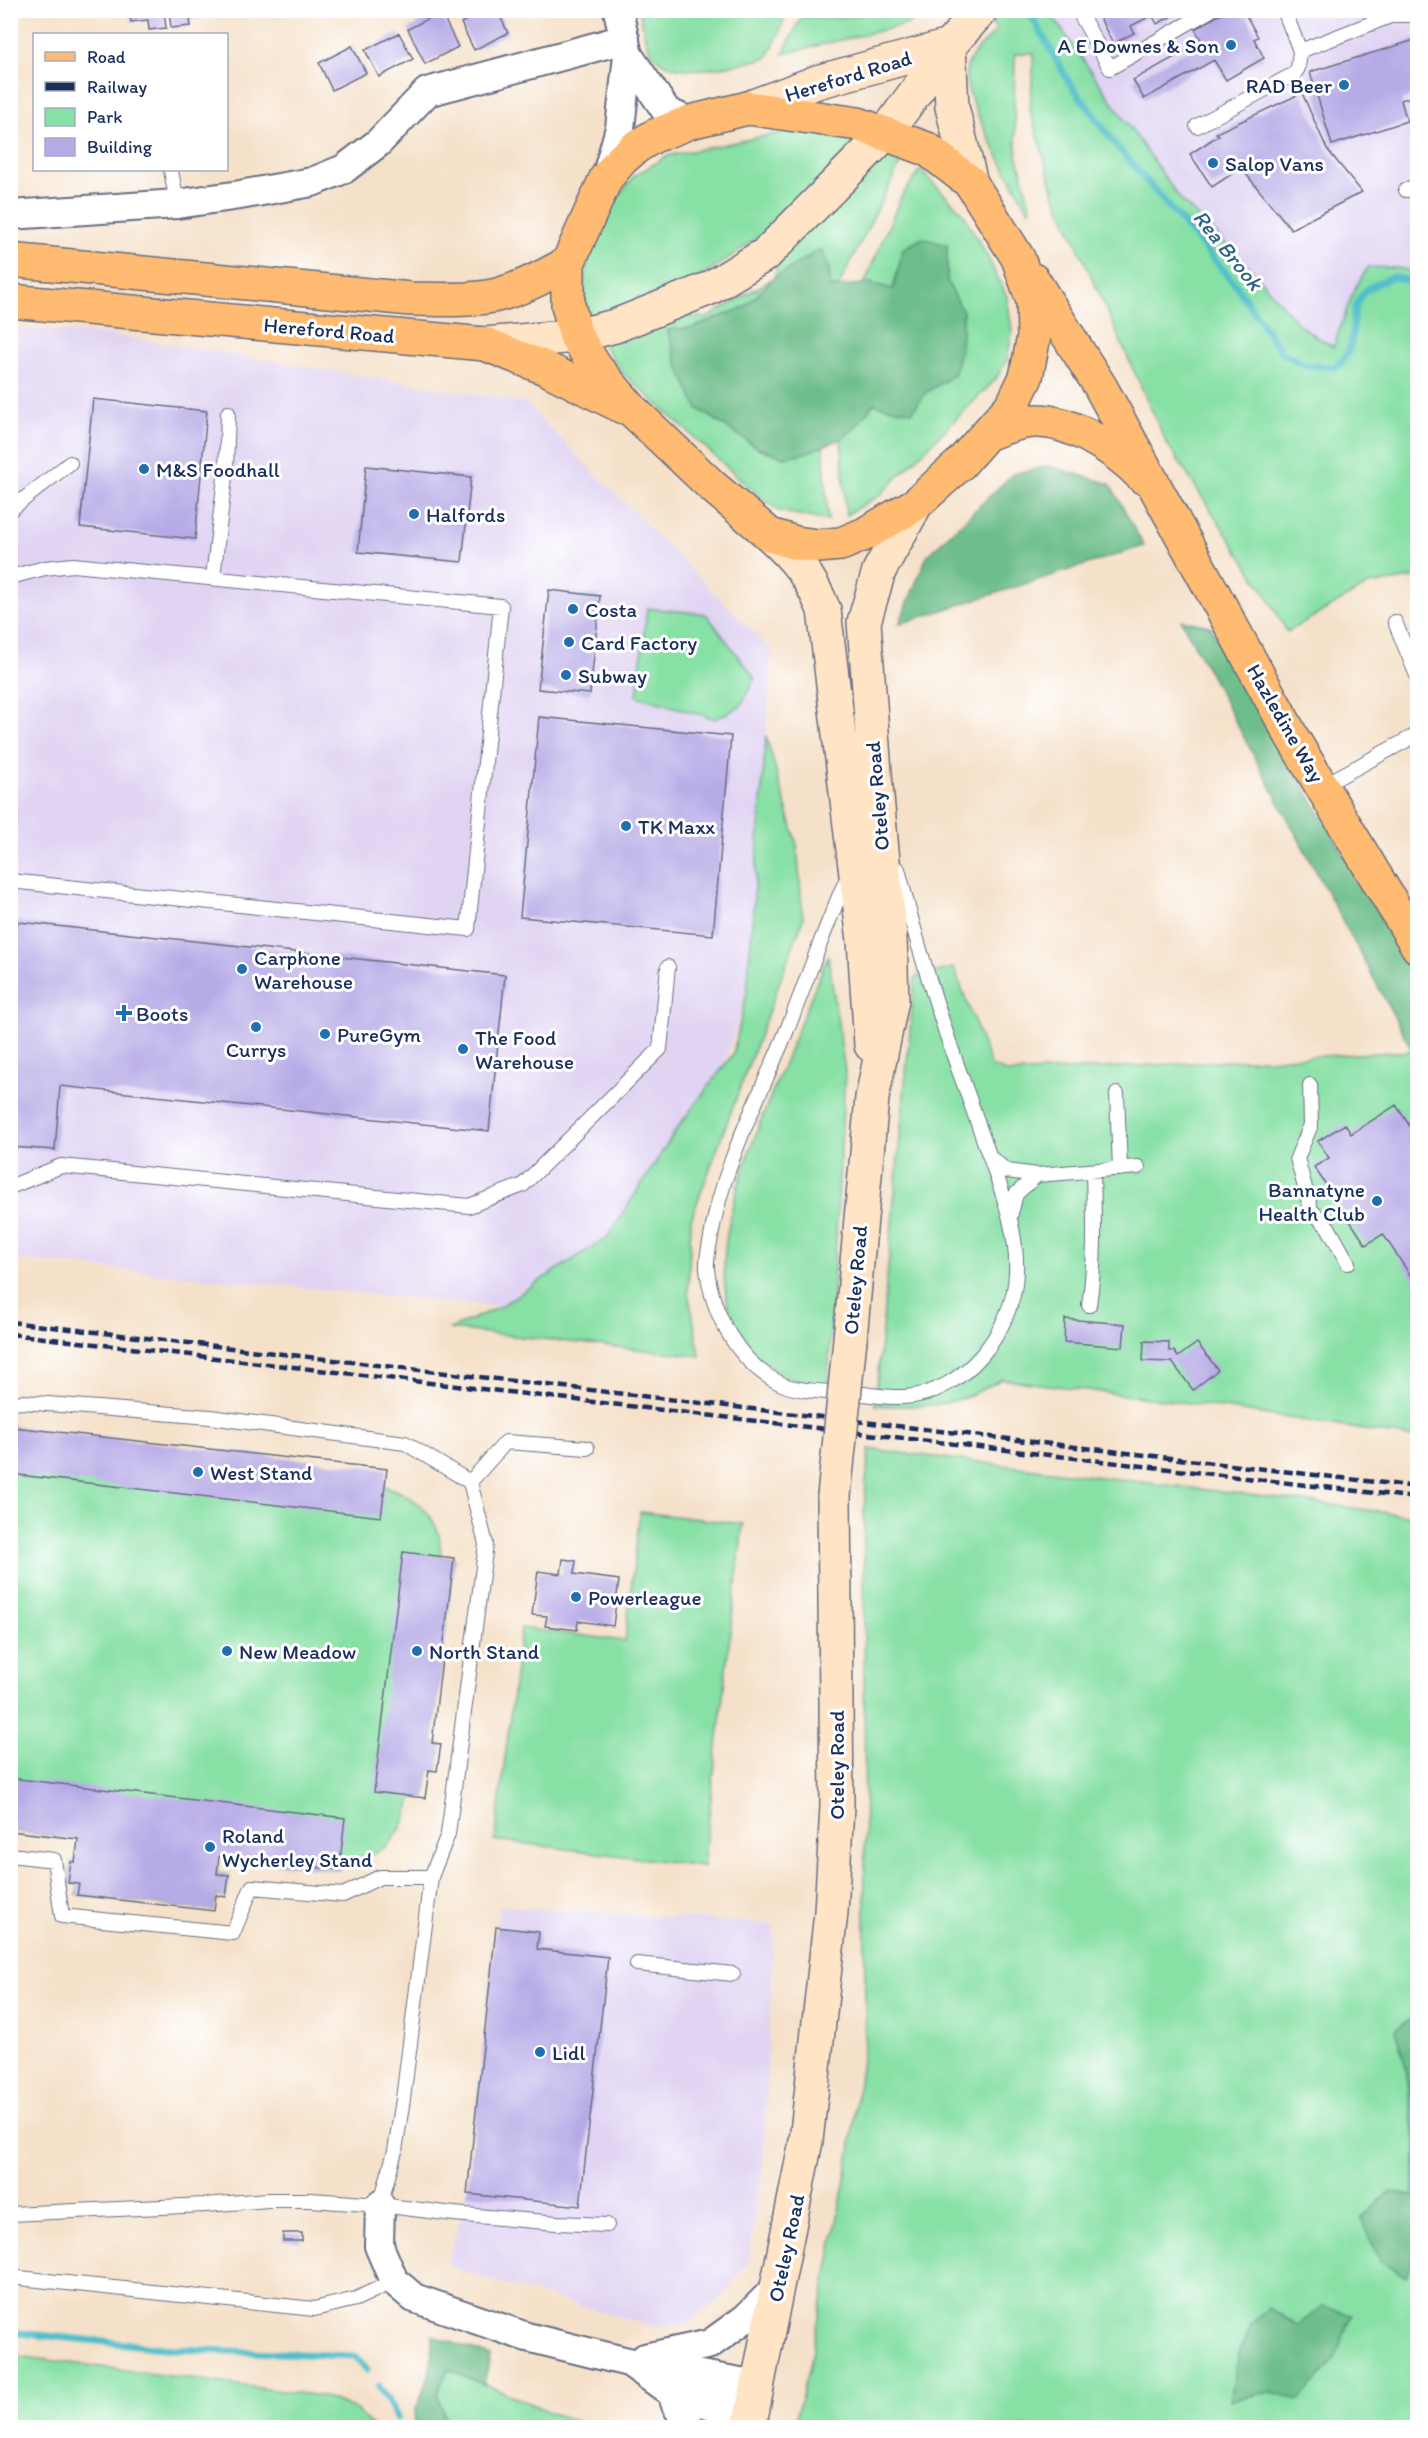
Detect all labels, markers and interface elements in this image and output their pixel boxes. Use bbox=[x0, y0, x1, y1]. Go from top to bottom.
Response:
legend bbox=[33, 33, 228, 171]
place label: A E Downes & Son bbox=[1057, 33, 1219, 58]
marker: A E Downes & Son bbox=[1224, 38, 1238, 52]
street label: Hereford Road bbox=[782, 45, 914, 107]
text: Road bbox=[87, 46, 126, 68]
place label: RAD Beer bbox=[1246, 73, 1333, 98]
text: Railway bbox=[87, 76, 148, 98]
marker: RAD Beer bbox=[1337, 78, 1351, 92]
text: Park bbox=[87, 106, 122, 128]
text: Building bbox=[87, 136, 153, 158]
place label: Salop Vans bbox=[1225, 151, 1324, 176]
marker: Salop Vans bbox=[1206, 156, 1220, 170]
water label: Rea Brook bbox=[1187, 204, 1270, 297]
street label: Hereford Road bbox=[263, 312, 395, 348]
place label: M&S Foodhall bbox=[156, 457, 280, 482]
marker: M&S Foodhall bbox=[137, 462, 151, 476]
place label: Halfords bbox=[426, 502, 505, 527]
marker: Halfords bbox=[407, 507, 421, 521]
place label: Costa bbox=[585, 597, 637, 622]
marker: Costa bbox=[566, 602, 580, 616]
place label: Card Factory bbox=[581, 630, 697, 655]
marker: Card Factory bbox=[562, 635, 576, 649]
street label: Hazledine Way bbox=[1242, 659, 1330, 787]
place label: Subway bbox=[578, 663, 647, 688]
marker: Subway bbox=[559, 668, 573, 682]
street label: Oteley Road bbox=[860, 740, 894, 852]
place label: TK Maxx bbox=[638, 814, 715, 839]
marker: TK Maxx bbox=[619, 819, 633, 833]
place label: Carphone Warehouse bbox=[254, 945, 353, 994]
marker: Carphone Warehouse bbox=[235, 962, 249, 976]
place label: Boots bbox=[136, 1001, 188, 1026]
marker: Boots bbox=[117, 1006, 131, 1020]
marker: Currys bbox=[249, 1020, 263, 1034]
place label: PureGym bbox=[337, 1022, 421, 1047]
place label: The Food Warehouse bbox=[475, 1025, 574, 1074]
marker: PureGym bbox=[318, 1027, 332, 1041]
place label: Currys bbox=[226, 1037, 286, 1062]
marker: The Food Warehouse bbox=[456, 1042, 470, 1056]
place label: Bannatyne Health Club bbox=[1258, 1177, 1365, 1226]
marker: Bannatyne Health Club bbox=[1370, 1194, 1384, 1208]
street label: Oteley Road bbox=[838, 1224, 872, 1336]
place label: West Stand bbox=[210, 1460, 312, 1485]
marker: West Stand bbox=[191, 1465, 205, 1479]
place label: Powerleague bbox=[588, 1585, 702, 1610]
marker: Powerleague bbox=[569, 1590, 583, 1604]
place label: New Meadow bbox=[239, 1639, 356, 1664]
place label: North Stand bbox=[429, 1639, 540, 1664]
marker: New Meadow bbox=[220, 1644, 234, 1658]
marker: North Stand bbox=[410, 1644, 424, 1658]
street label: Oteley Road bbox=[824, 1710, 849, 1820]
place label: Roland Wycherley Stand bbox=[222, 1823, 373, 1872]
marker: Roland Wycherley Stand bbox=[203, 1840, 217, 1854]
place label: Lidl bbox=[552, 2040, 586, 2065]
marker: Lidl bbox=[533, 2045, 547, 2059]
street label: Oteley Road bbox=[762, 2191, 810, 2304]

